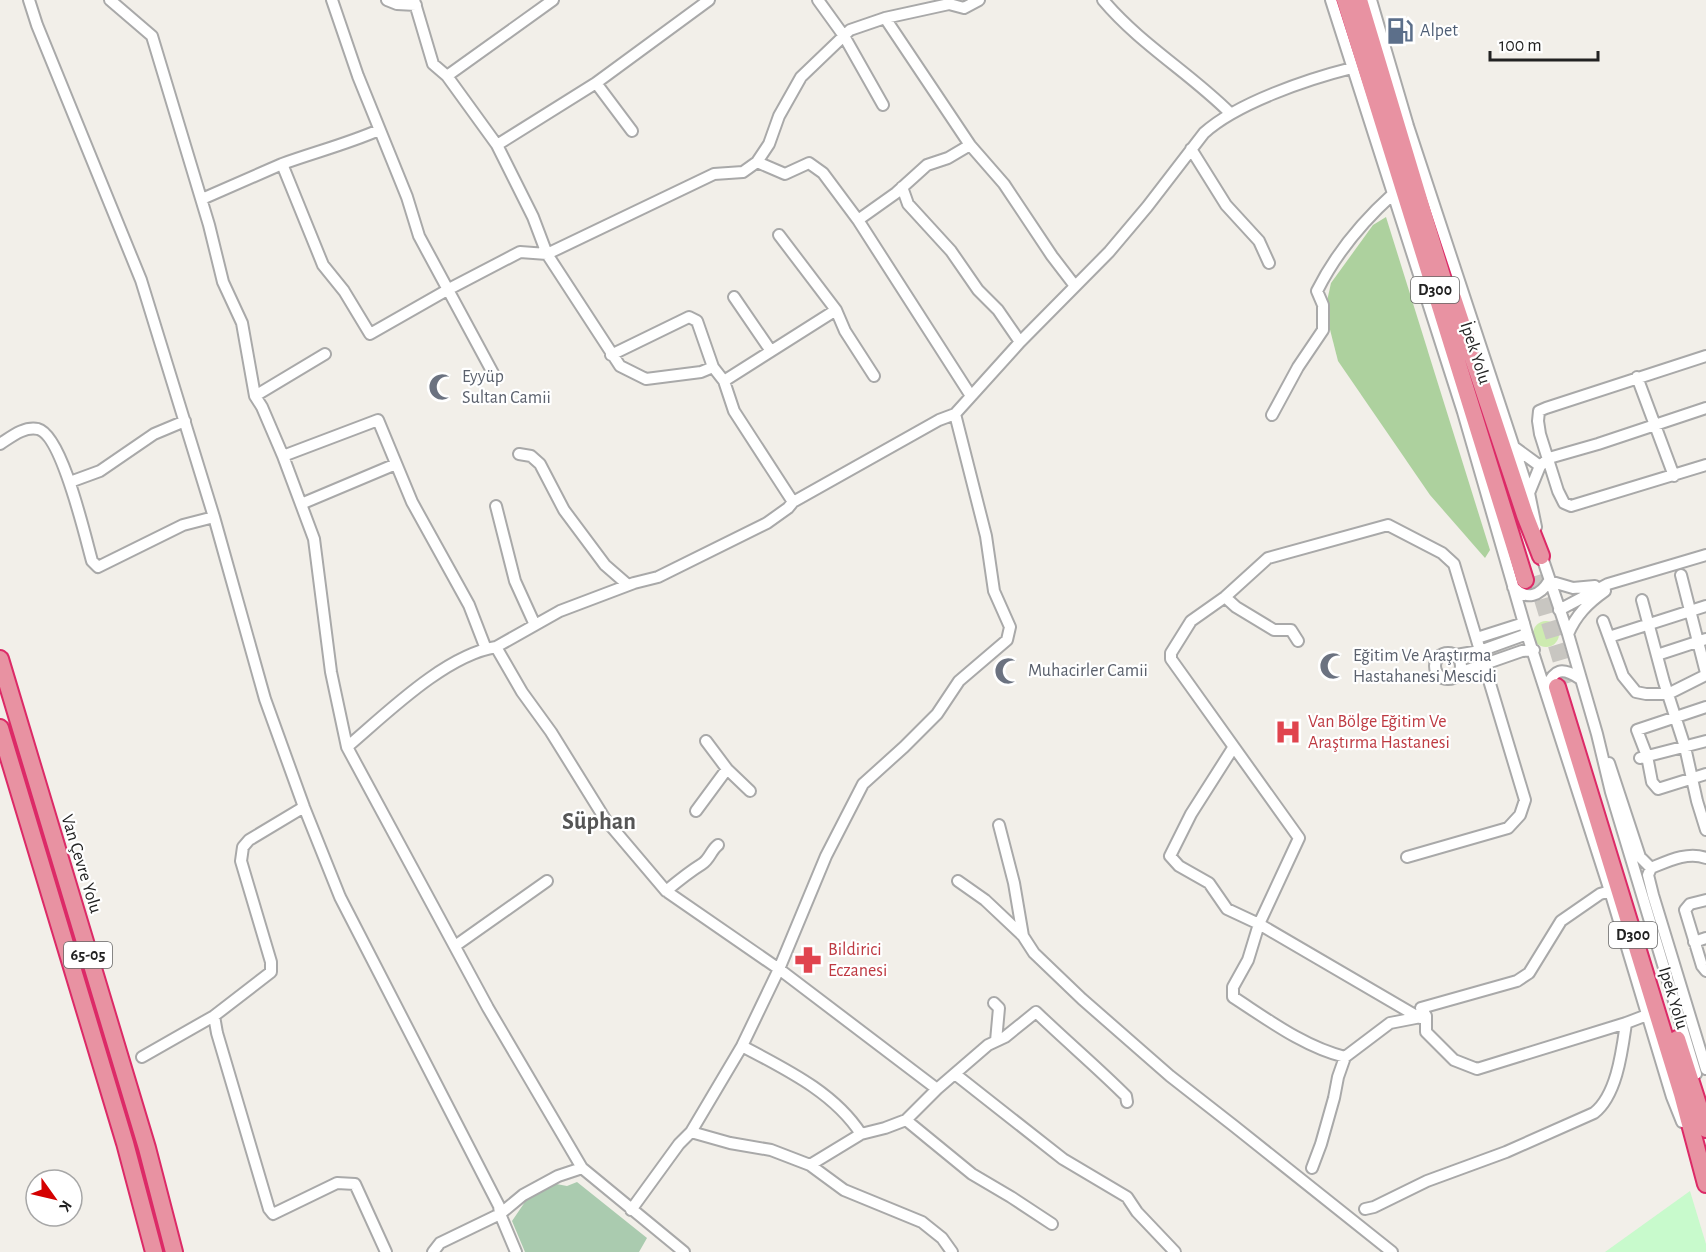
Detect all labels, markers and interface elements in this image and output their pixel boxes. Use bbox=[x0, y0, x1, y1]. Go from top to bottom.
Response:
fuel station icon: Alpet bbox=[1385, 16, 1415, 46]
place label: Alpet bbox=[1420, 22, 1458, 40]
scale bar bbox=[1490, 24, 1598, 62]
text: 100 m bbox=[1499, 37, 1542, 55]
road number: D300 bbox=[1411, 277, 1459, 303]
street label: İpek Yolu bbox=[1457, 319, 1495, 386]
place label: Eyyüp Sultan Camii bbox=[462, 368, 551, 407]
mosque icon: Eyyüp Sultan Camii bbox=[427, 372, 457, 402]
place label: Eğitim Ve Araştırma Hastahanesi Mescidi bbox=[1353, 647, 1497, 686]
mosque icon: Eğitim Ve Araştırma Hastahanesi Mescidi bbox=[1318, 651, 1348, 681]
mosque icon: Muhacirler Camii bbox=[993, 656, 1023, 686]
place label: Muhacirler Camii bbox=[1028, 662, 1148, 680]
place label: Van Bölge Eğitim Ve Araştırma Hastanesi bbox=[1308, 713, 1450, 752]
hospital icon: Van Bölge Eğitim Ve Araştırma Hastanesi bbox=[1273, 717, 1303, 747]
district label: Süphan bbox=[562, 810, 636, 834]
street label: Van Çevre Yolu bbox=[57, 812, 105, 916]
road number: D300 bbox=[1609, 922, 1657, 948]
place label: Bildirici Eczanesi bbox=[828, 941, 887, 980]
road number: 65-05 bbox=[64, 942, 112, 968]
pharmacy icon: Bildirici Eczanesi bbox=[793, 945, 823, 975]
street label: Ipek Yolu bbox=[1655, 965, 1691, 1031]
north arrow bbox=[24, 1168, 84, 1228]
text: K bbox=[56, 1197, 75, 1215]

